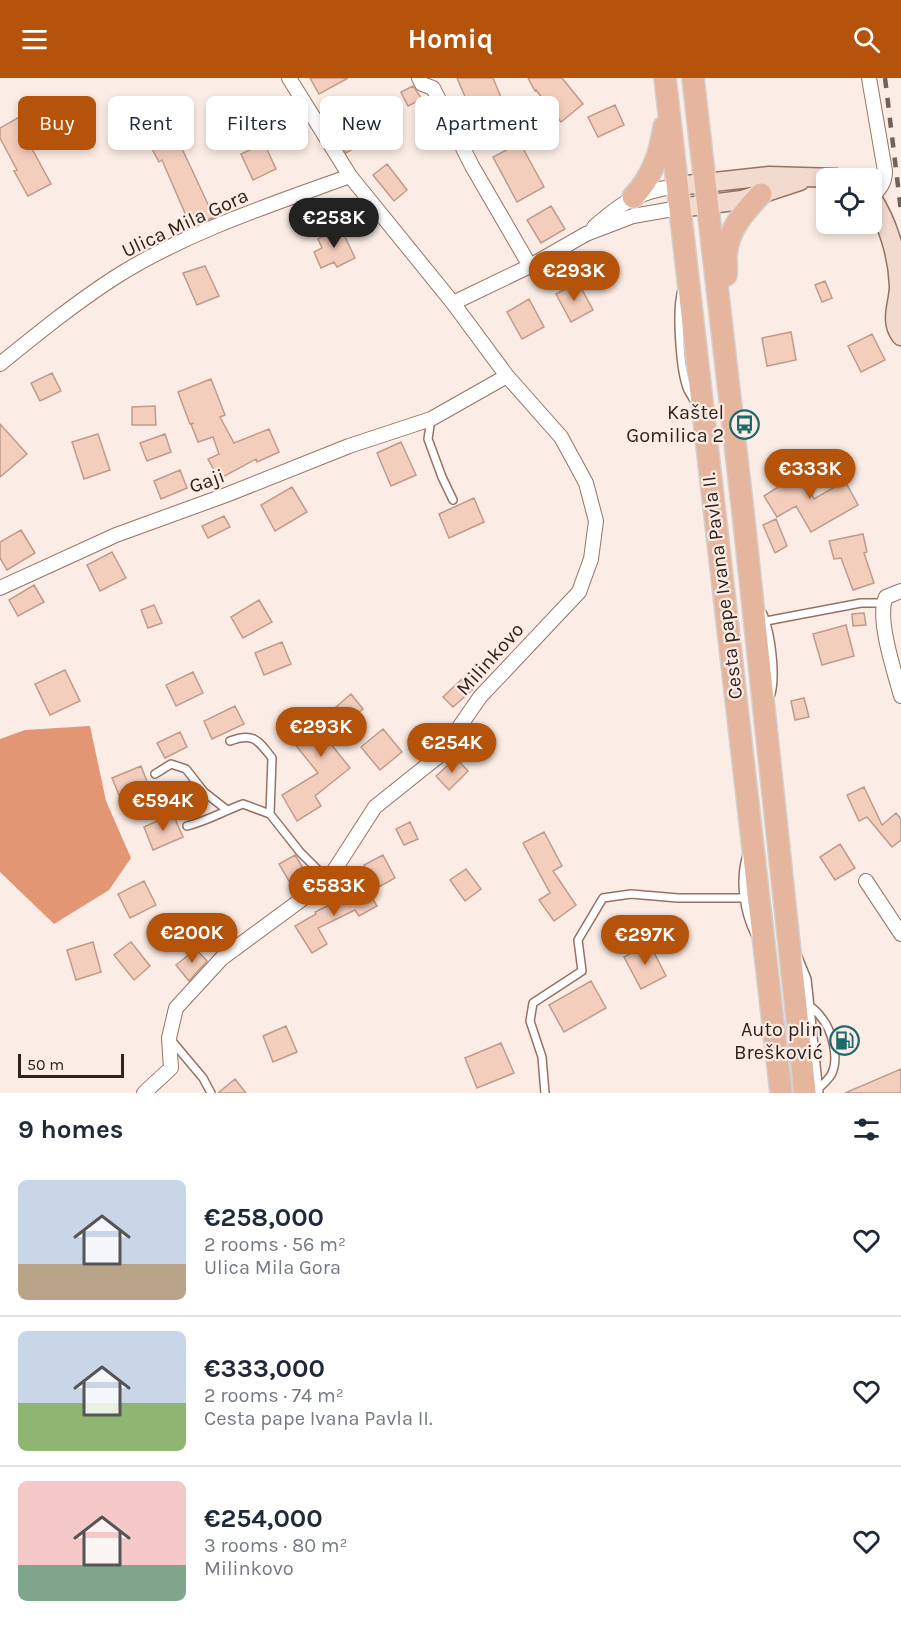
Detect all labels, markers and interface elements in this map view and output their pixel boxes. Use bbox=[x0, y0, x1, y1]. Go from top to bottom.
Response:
icon: menu bbox=[18, 23, 51, 56]
text: Homiq bbox=[408, 23, 493, 55]
icon: search bbox=[850, 23, 883, 56]
chip: Buy bbox=[18, 96, 96, 150]
chip: Rent bbox=[108, 96, 194, 150]
chip: Filters bbox=[206, 96, 308, 150]
chip: New bbox=[320, 96, 403, 150]
chip: Apartment bbox=[415, 96, 559, 150]
map controls bbox=[816, 168, 882, 234]
button: locate bbox=[816, 168, 882, 234]
street label: Ulica Mila Gora bbox=[118, 184, 252, 262]
pin: €258K bbox=[292, 198, 376, 249]
text: €258K bbox=[303, 206, 365, 229]
pin: €293K bbox=[532, 251, 616, 302]
text: €293K bbox=[543, 259, 605, 282]
place label: Kaštel Gomilica 2 bbox=[626, 401, 724, 447]
bus stop icon: Kaštel Gomilica 2 bbox=[729, 408, 761, 440]
pin: €333K bbox=[768, 449, 852, 500]
text: €333K bbox=[778, 457, 842, 480]
street label: Gaji bbox=[186, 464, 228, 498]
street label: Cesta pape Ivana Pavla II. bbox=[697, 471, 747, 701]
street label: Milinkovo bbox=[451, 618, 529, 700]
pin: €293K bbox=[279, 707, 363, 758]
text: €293K bbox=[290, 715, 352, 738]
pin: €254K bbox=[410, 723, 494, 774]
text: €254K bbox=[421, 731, 483, 754]
pin: €594K bbox=[121, 781, 205, 832]
text: €594K bbox=[132, 789, 194, 812]
pin: €583K bbox=[292, 866, 376, 917]
text: €583K bbox=[303, 874, 365, 897]
pin: €200K bbox=[150, 913, 234, 964]
pin: €297K bbox=[603, 915, 687, 966]
text: €200K bbox=[160, 921, 224, 944]
text: €297K bbox=[615, 923, 675, 946]
place label: Auto plin Brešković bbox=[734, 1018, 823, 1064]
fuel station icon: Auto plin Brešković bbox=[828, 1024, 860, 1056]
scale bar bbox=[18, 1051, 124, 1079]
text: 50 m bbox=[27, 1055, 64, 1074]
icon: filters bbox=[850, 1113, 883, 1146]
text: 9 homes bbox=[18, 1114, 124, 1145]
text: €258,000 bbox=[204, 1202, 324, 1233]
icon: home bbox=[66, 1204, 138, 1276]
icon: heart bbox=[850, 1224, 883, 1257]
text: 2 rooms · 56 m² bbox=[204, 1233, 346, 1256]
text: Ulica Mila Gora bbox=[204, 1256, 341, 1279]
text: €333,000 bbox=[204, 1353, 325, 1384]
icon: home bbox=[66, 1355, 138, 1427]
icon: heart bbox=[850, 1375, 883, 1408]
text: 2 rooms · 74 m² bbox=[204, 1384, 344, 1407]
text: Cesta pape Ivana Pavla II. bbox=[204, 1407, 432, 1430]
text: €254,000 bbox=[204, 1503, 323, 1534]
icon: home bbox=[66, 1505, 138, 1577]
icon: heart bbox=[850, 1525, 883, 1558]
text: 3 rooms · 80 m² bbox=[204, 1534, 348, 1557]
text: Milinkovo bbox=[204, 1557, 294, 1580]

